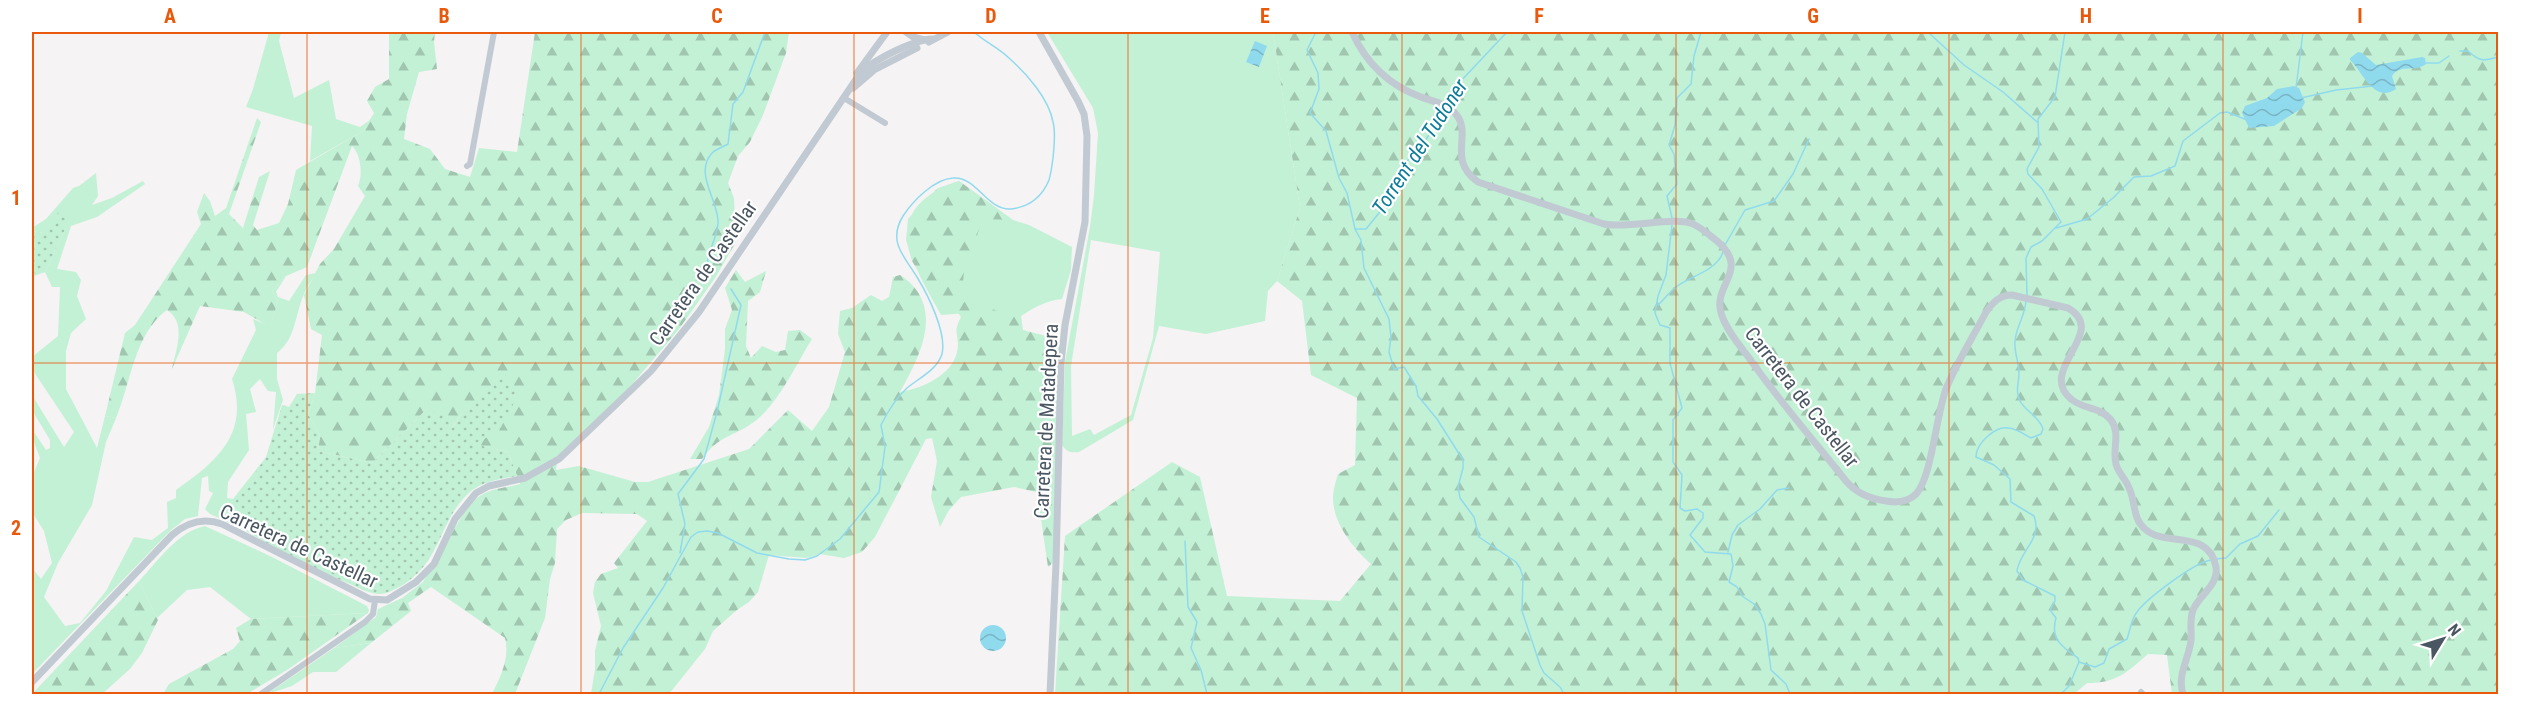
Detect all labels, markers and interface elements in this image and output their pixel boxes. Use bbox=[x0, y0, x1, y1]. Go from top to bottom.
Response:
text: A bbox=[164, 4, 176, 28]
text: B bbox=[438, 4, 450, 28]
text: C bbox=[711, 4, 723, 28]
text: D bbox=[985, 4, 997, 28]
text: E bbox=[1260, 4, 1270, 28]
text: F bbox=[1534, 4, 1544, 28]
text: G bbox=[1807, 4, 1819, 28]
text: H bbox=[2080, 4, 2092, 28]
text: I bbox=[2357, 4, 2363, 28]
water label: Torrent del Tudoner bbox=[1367, 74, 1473, 219]
text: 1 bbox=[11, 186, 21, 210]
street label: Carretera de Castellar bbox=[644, 196, 762, 350]
street label: Carretera de Castellar bbox=[1740, 322, 1864, 472]
street label: Carretera de Matadepera bbox=[1029, 323, 1063, 519]
street label: Carretera de Castellar bbox=[216, 499, 382, 593]
text: 2 bbox=[11, 516, 21, 540]
north arrow bbox=[2413, 609, 2473, 669]
text: N bbox=[2444, 620, 2465, 640]

